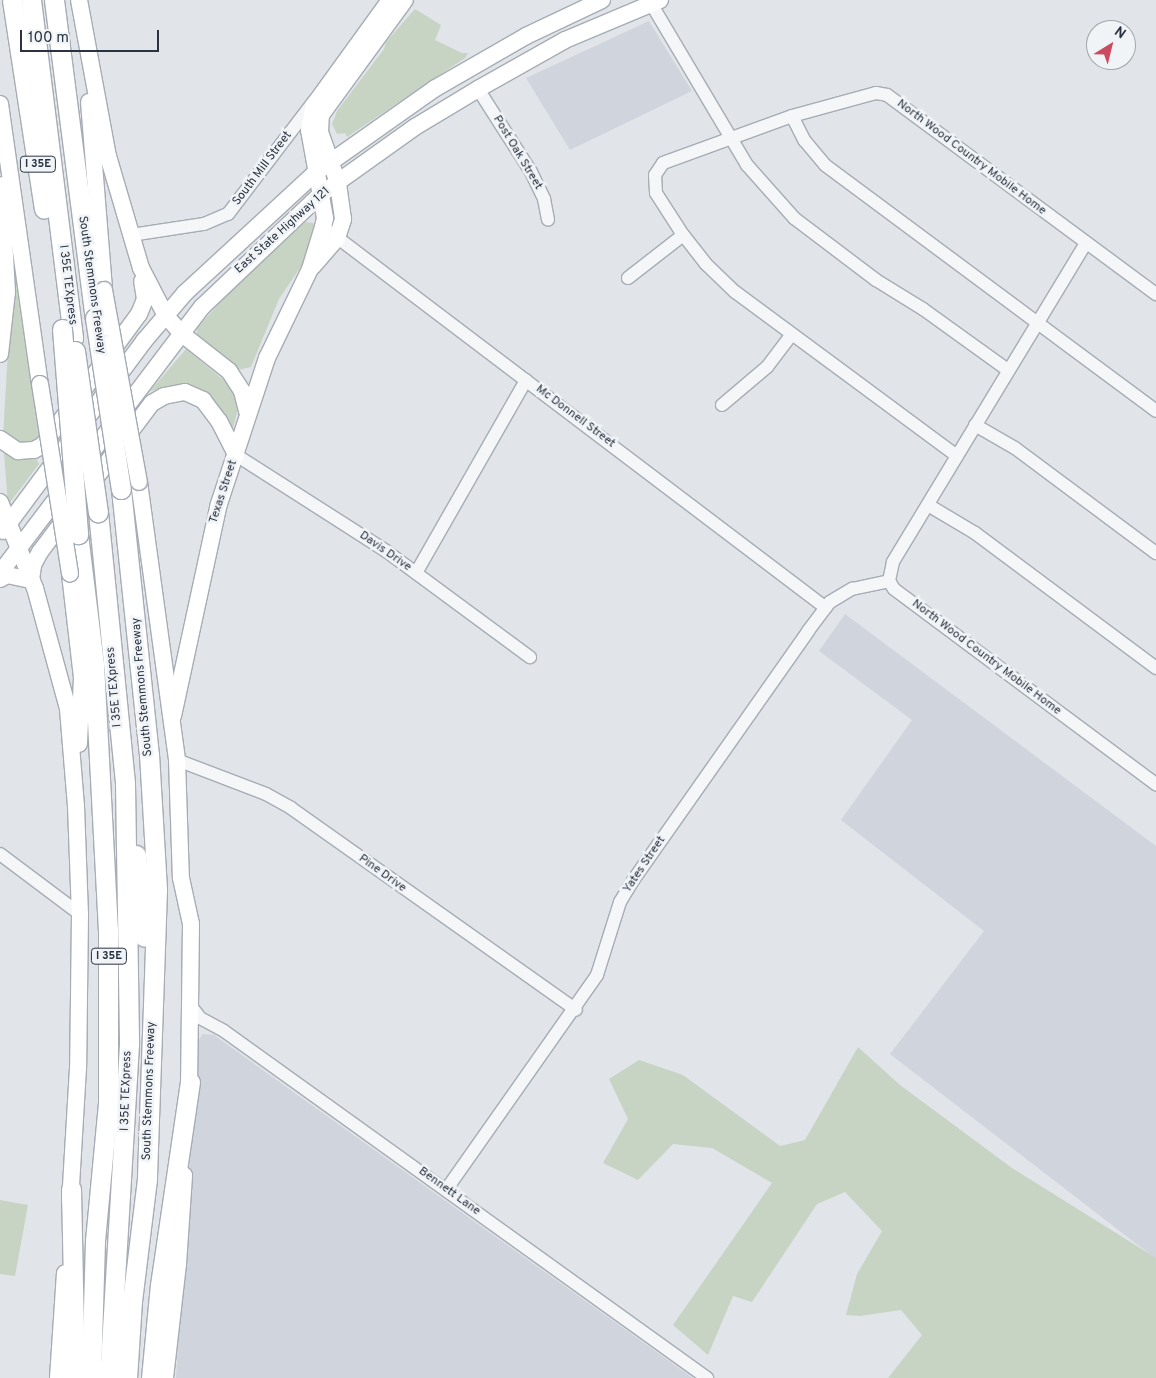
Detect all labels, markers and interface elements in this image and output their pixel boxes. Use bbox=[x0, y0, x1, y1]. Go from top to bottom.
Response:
scale bar bbox=[22, 20, 161, 52]
north arrow bbox=[1086, 20, 1136, 70]
text: N bbox=[1110, 23, 1129, 43]
text: 100 m bbox=[28, 29, 69, 48]
street label: North Wood Country Mobile Home bbox=[893, 97, 1049, 219]
street label: Post Oak Street bbox=[489, 113, 545, 193]
street label: South Mill Street bbox=[230, 129, 296, 209]
road number: I 35E bbox=[19, 156, 57, 172]
street label: East State Highway 121 bbox=[233, 185, 333, 277]
street label: South Stemmons Freeway bbox=[74, 215, 108, 355]
street label: I 35E TEXpress bbox=[55, 244, 79, 326]
street label: Mc Donnell Street bbox=[532, 382, 618, 452]
street label: Texas Street bbox=[207, 459, 241, 525]
street label: Davis Drive bbox=[356, 529, 414, 575]
street label: North Wood Country Mobile Home bbox=[908, 597, 1064, 719]
street label: South Stemmons Freeway bbox=[130, 617, 156, 757]
street label: I 35E TEXpress bbox=[104, 646, 126, 728]
street label: Yates Street bbox=[621, 834, 669, 896]
street label: Pine Drive bbox=[355, 852, 409, 896]
road number: I 35E bbox=[90, 948, 128, 964]
street label: South Stemmons Freeway bbox=[140, 1021, 160, 1161]
street label: I 35E TEXpress bbox=[118, 1050, 136, 1132]
street label: Bennett Lane bbox=[415, 1165, 483, 1219]

